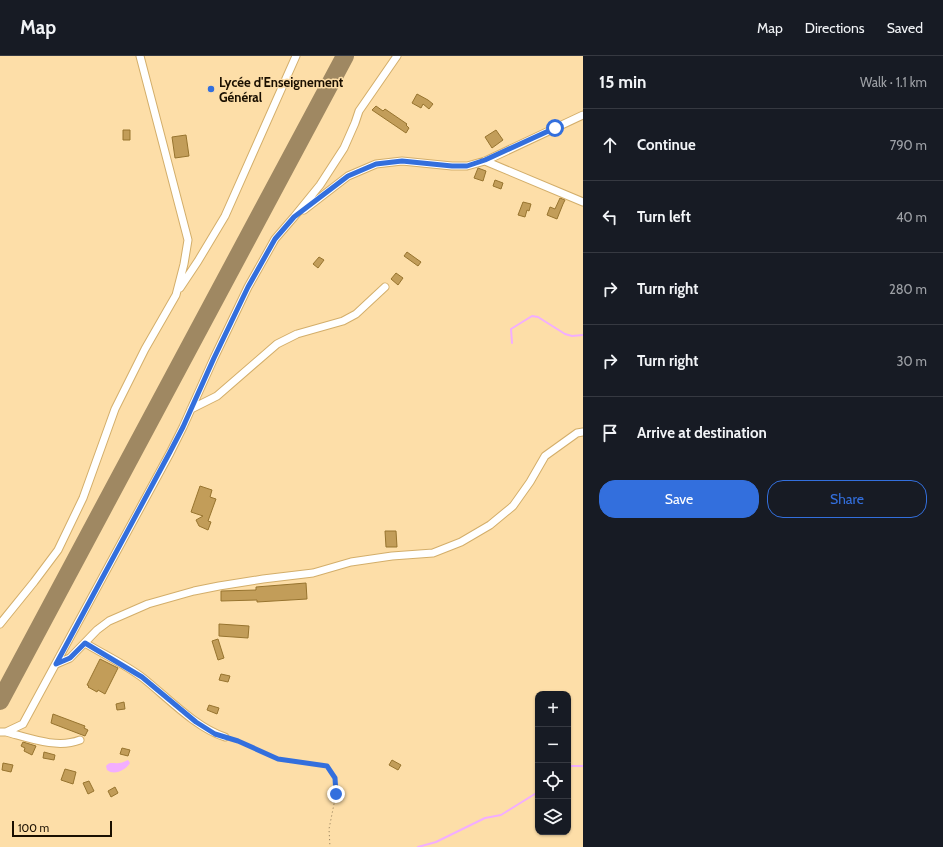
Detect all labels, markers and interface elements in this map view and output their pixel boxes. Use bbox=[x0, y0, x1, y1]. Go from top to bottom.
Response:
text: Map bbox=[20, 16, 56, 39]
text: Map bbox=[757, 19, 783, 37]
text: Directions bbox=[805, 19, 865, 37]
text: Saved bbox=[887, 19, 923, 37]
text: 15 min bbox=[599, 72, 646, 92]
place label: Lycée d'Enseignement Général bbox=[219, 74, 344, 105]
text: Walk · 1.1 km bbox=[860, 74, 927, 90]
marker: Lycée d'Enseignement Général bbox=[206, 84, 216, 94]
route start bbox=[546, 119, 564, 137]
icon: ahead bbox=[599, 134, 621, 156]
text: Continue bbox=[637, 136, 696, 154]
text: 790 m bbox=[890, 137, 927, 153]
icon: left bbox=[599, 206, 621, 228]
text: Turn left bbox=[637, 208, 691, 226]
text: 40 m bbox=[896, 209, 927, 225]
icon: right bbox=[599, 278, 621, 300]
text: Turn right bbox=[637, 280, 698, 298]
text: 280 m bbox=[889, 281, 927, 297]
icon: right bbox=[599, 350, 621, 372]
text: Turn right bbox=[637, 352, 698, 370]
text: 30 m bbox=[897, 353, 927, 369]
icon: arrive bbox=[599, 422, 621, 444]
text: Arrive at destination bbox=[637, 424, 767, 442]
button: Save bbox=[599, 480, 759, 518]
button: Share bbox=[767, 480, 927, 518]
map controls bbox=[535, 691, 571, 835]
button: + bbox=[535, 691, 571, 727]
button: − bbox=[535, 727, 571, 763]
button: locate bbox=[535, 763, 571, 799]
route end bbox=[327, 785, 345, 803]
button: layers bbox=[535, 799, 571, 835]
scale bar bbox=[12, 819, 112, 838]
text: 100 m bbox=[18, 821, 49, 835]

